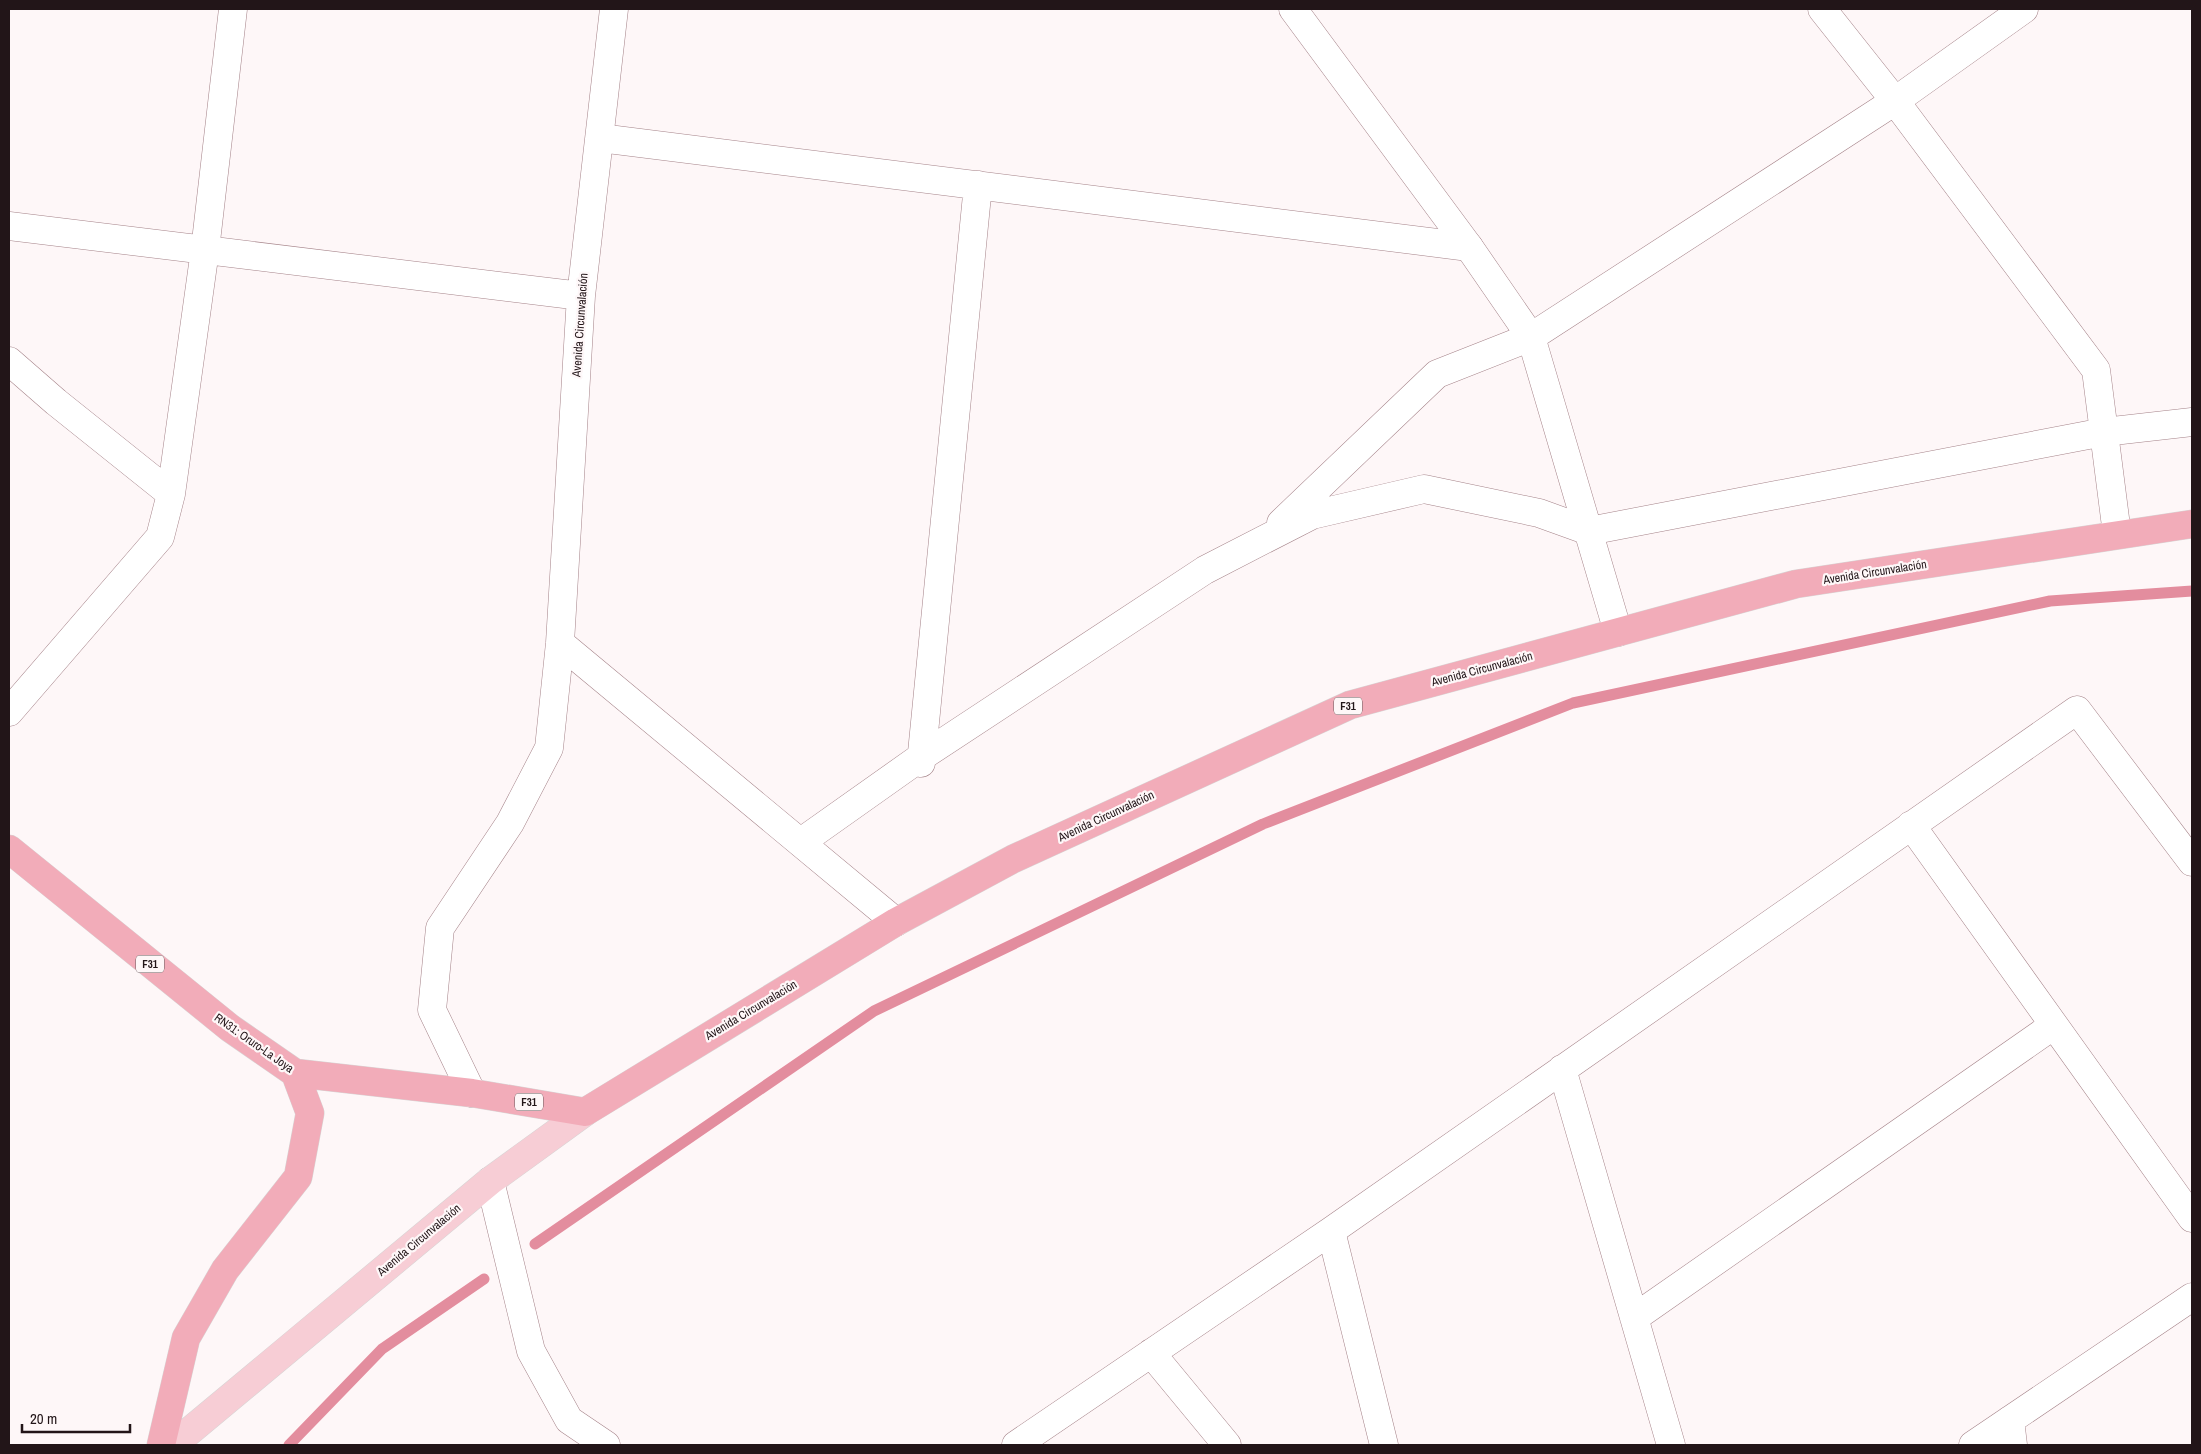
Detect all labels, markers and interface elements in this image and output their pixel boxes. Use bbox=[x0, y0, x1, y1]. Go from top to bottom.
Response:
street label: Avenida Circunvalación bbox=[568, 272, 592, 379]
street label: Avenida Circunvalación bbox=[1821, 556, 1928, 588]
street label: Avenida Circunvalación bbox=[1429, 648, 1534, 690]
road number: F31 bbox=[1334, 698, 1362, 714]
street label: Avenida Circunvalación bbox=[1054, 787, 1157, 846]
road number: F31 bbox=[136, 956, 164, 972]
street label: Avenida Circunvalación bbox=[701, 976, 800, 1044]
street label: RN31: Oruro-La Joya bbox=[211, 1010, 297, 1077]
road number: F31 bbox=[515, 1094, 543, 1110]
street label: Avenida Circunvalación bbox=[373, 1200, 464, 1280]
scale bar bbox=[22, 1402, 130, 1434]
text: 20 m bbox=[30, 1408, 57, 1429]

